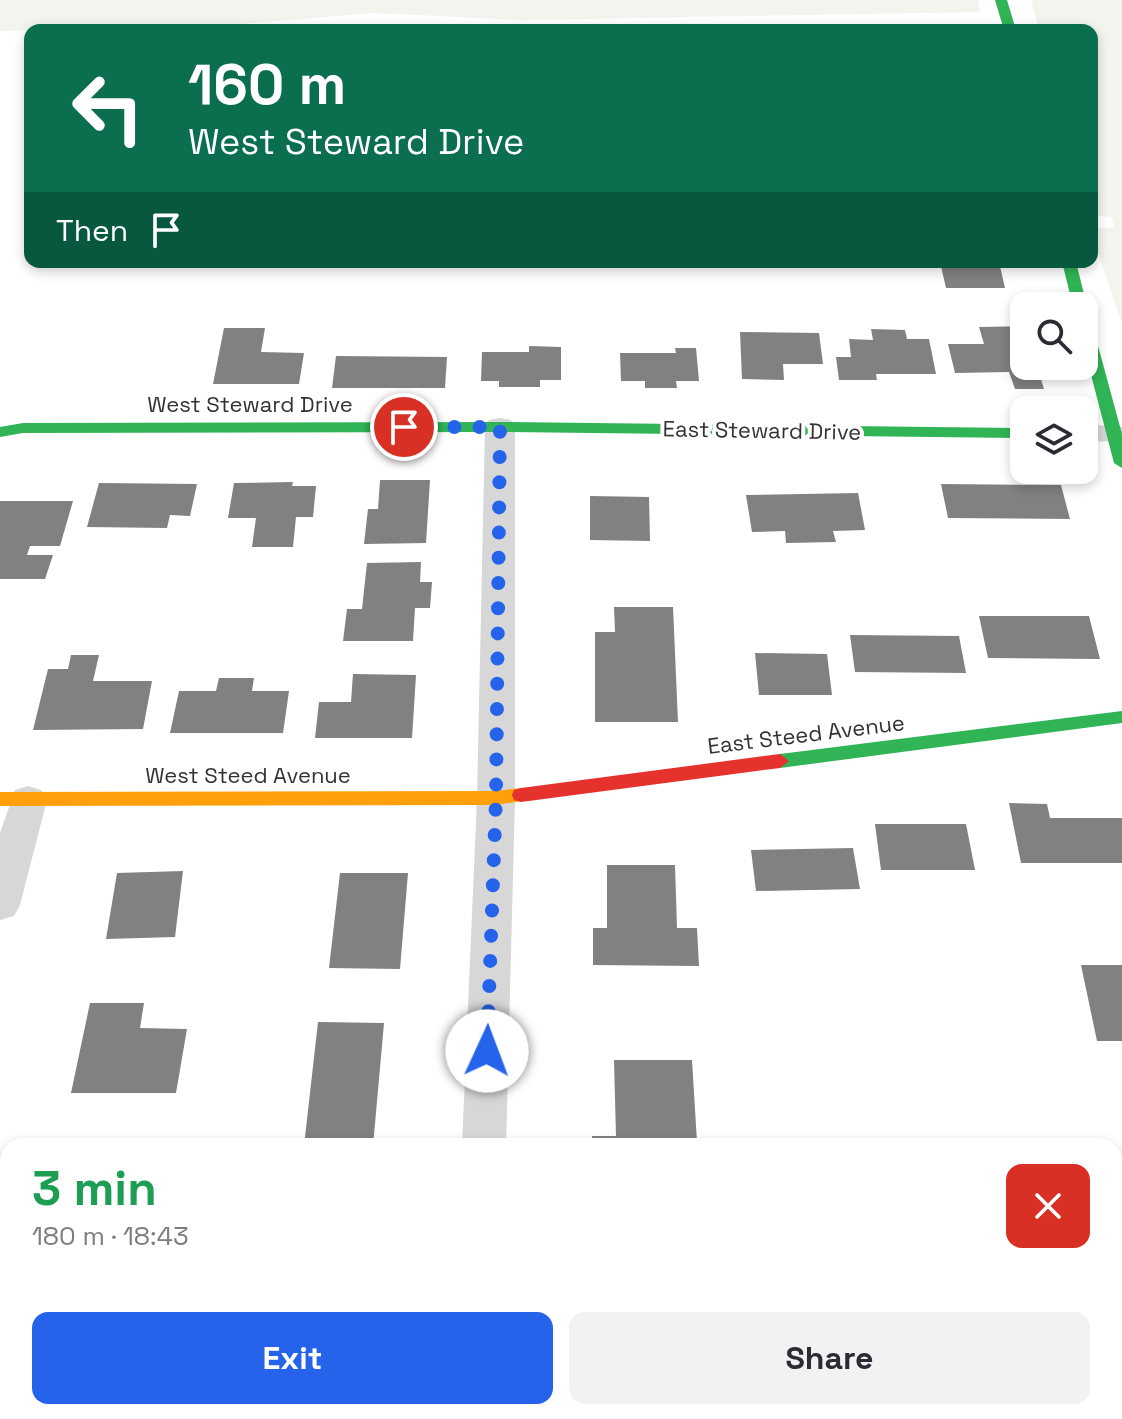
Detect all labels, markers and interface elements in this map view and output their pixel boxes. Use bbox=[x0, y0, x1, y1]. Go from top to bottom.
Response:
text: 160 m bbox=[188, 49, 346, 120]
icon: left bbox=[56, 56, 160, 160]
text: West Steward Drive bbox=[188, 119, 524, 165]
icon: arrive bbox=[144, 208, 188, 252]
text: Then bbox=[56, 211, 128, 250]
map controls bbox=[1010, 292, 1098, 484]
button: search bbox=[1010, 292, 1098, 380]
street label: West Steward Drive bbox=[147, 390, 353, 418]
pin bbox=[370, 393, 438, 461]
button: layers bbox=[1010, 396, 1098, 484]
icon: arrive bbox=[382, 405, 426, 449]
street label: East Steward Drive bbox=[662, 414, 862, 446]
street label: East Steed Avenue bbox=[706, 708, 906, 760]
street label: West Steed Avenue bbox=[145, 761, 351, 789]
position arrow bbox=[445, 1009, 529, 1093]
text: 3 min bbox=[32, 1158, 157, 1219]
button: close bbox=[1006, 1164, 1090, 1248]
text: 180 m · 18:43 bbox=[32, 1219, 189, 1253]
button: Exit bbox=[32, 1312, 553, 1404]
button: Share bbox=[569, 1312, 1090, 1404]

